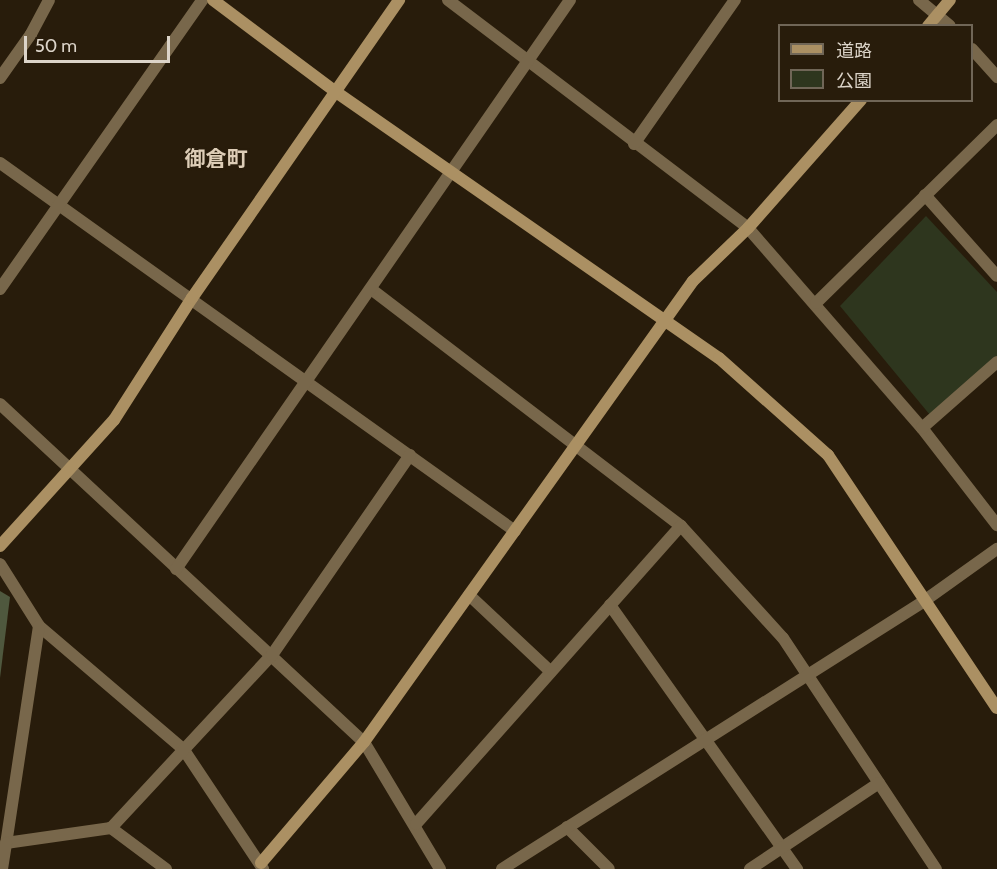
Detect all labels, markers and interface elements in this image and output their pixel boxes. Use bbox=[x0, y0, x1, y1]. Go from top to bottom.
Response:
scale bar bbox=[27, 24, 172, 62]
legend bbox=[778, 24, 973, 102]
text: 50 m bbox=[35, 35, 77, 57]
text: 道路 bbox=[836, 40, 872, 62]
text: 公園 bbox=[836, 70, 872, 92]
district label: 御倉町 bbox=[185, 146, 247, 172]

